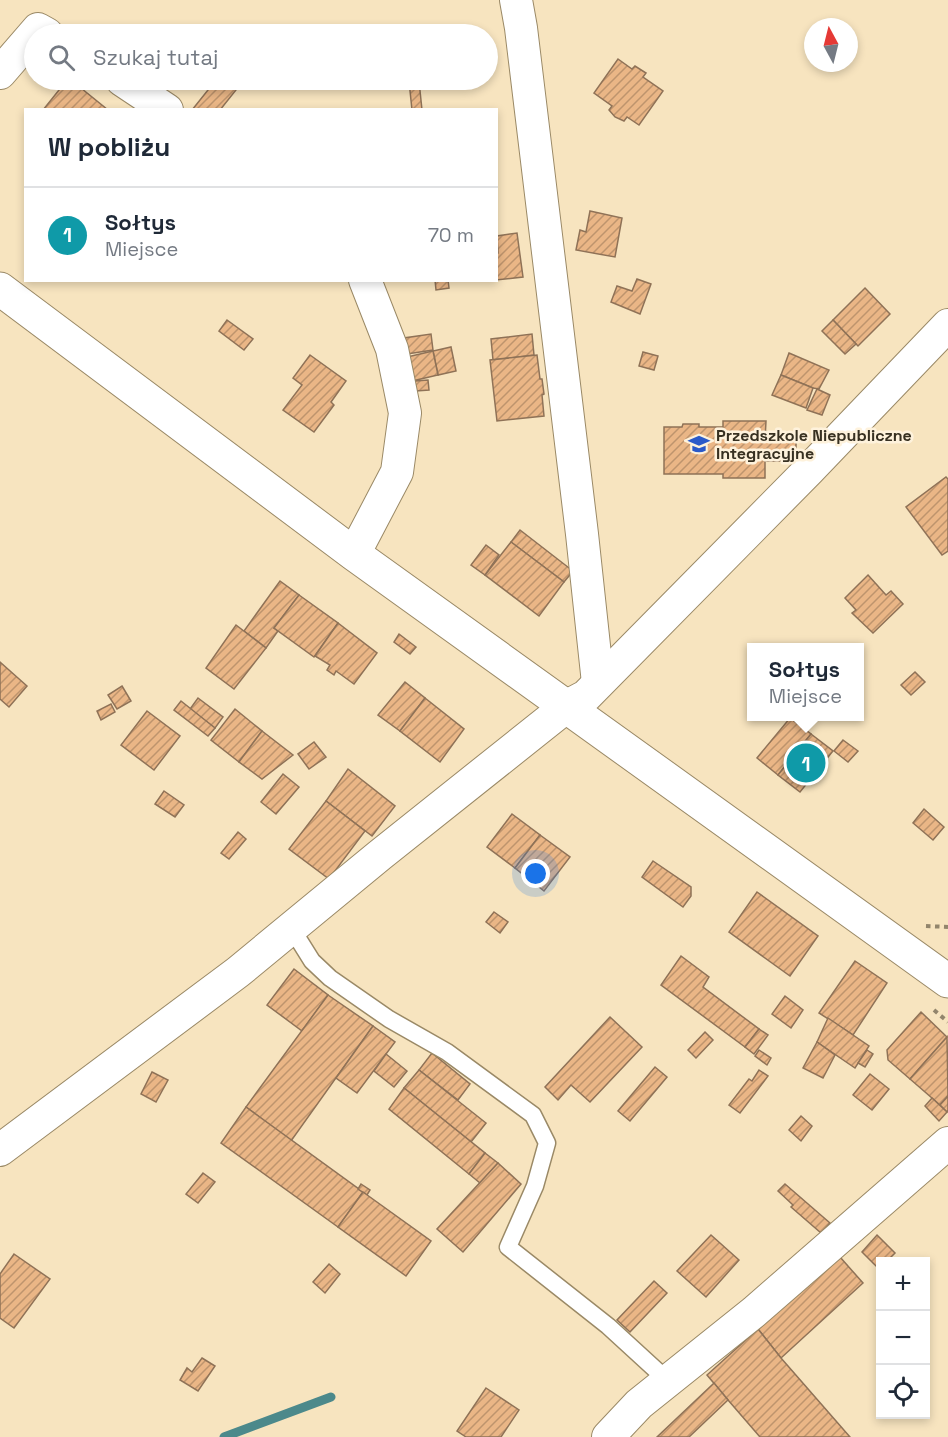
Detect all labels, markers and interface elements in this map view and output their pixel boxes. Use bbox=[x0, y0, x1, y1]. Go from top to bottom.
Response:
north arrow bbox=[804, 18, 858, 72]
search box bbox=[24, 24, 498, 90]
icon: search bbox=[45, 41, 78, 74]
text: Szukaj tutaj bbox=[93, 43, 218, 71]
text: W pobliżu bbox=[48, 130, 170, 164]
text: Sołtys bbox=[105, 208, 176, 236]
text: 1 bbox=[63, 222, 72, 248]
text: 70 m bbox=[428, 222, 474, 248]
text: Miejsce bbox=[105, 236, 178, 262]
place label: Przedszkole Niepubliczne Integracyjne bbox=[716, 425, 912, 464]
school or university icon: Przedszkole Niepubliczne Integracyjne bbox=[687, 432, 711, 456]
popup bbox=[747, 643, 864, 721]
text: Sołtys bbox=[769, 655, 840, 683]
text: Miejsce bbox=[769, 683, 842, 709]
pin: 1 bbox=[786, 740, 826, 786]
your location bbox=[521, 859, 550, 888]
map controls bbox=[876, 1257, 930, 1419]
button: + bbox=[876, 1257, 930, 1311]
button: − bbox=[876, 1311, 930, 1365]
button: locate bbox=[876, 1365, 930, 1419]

